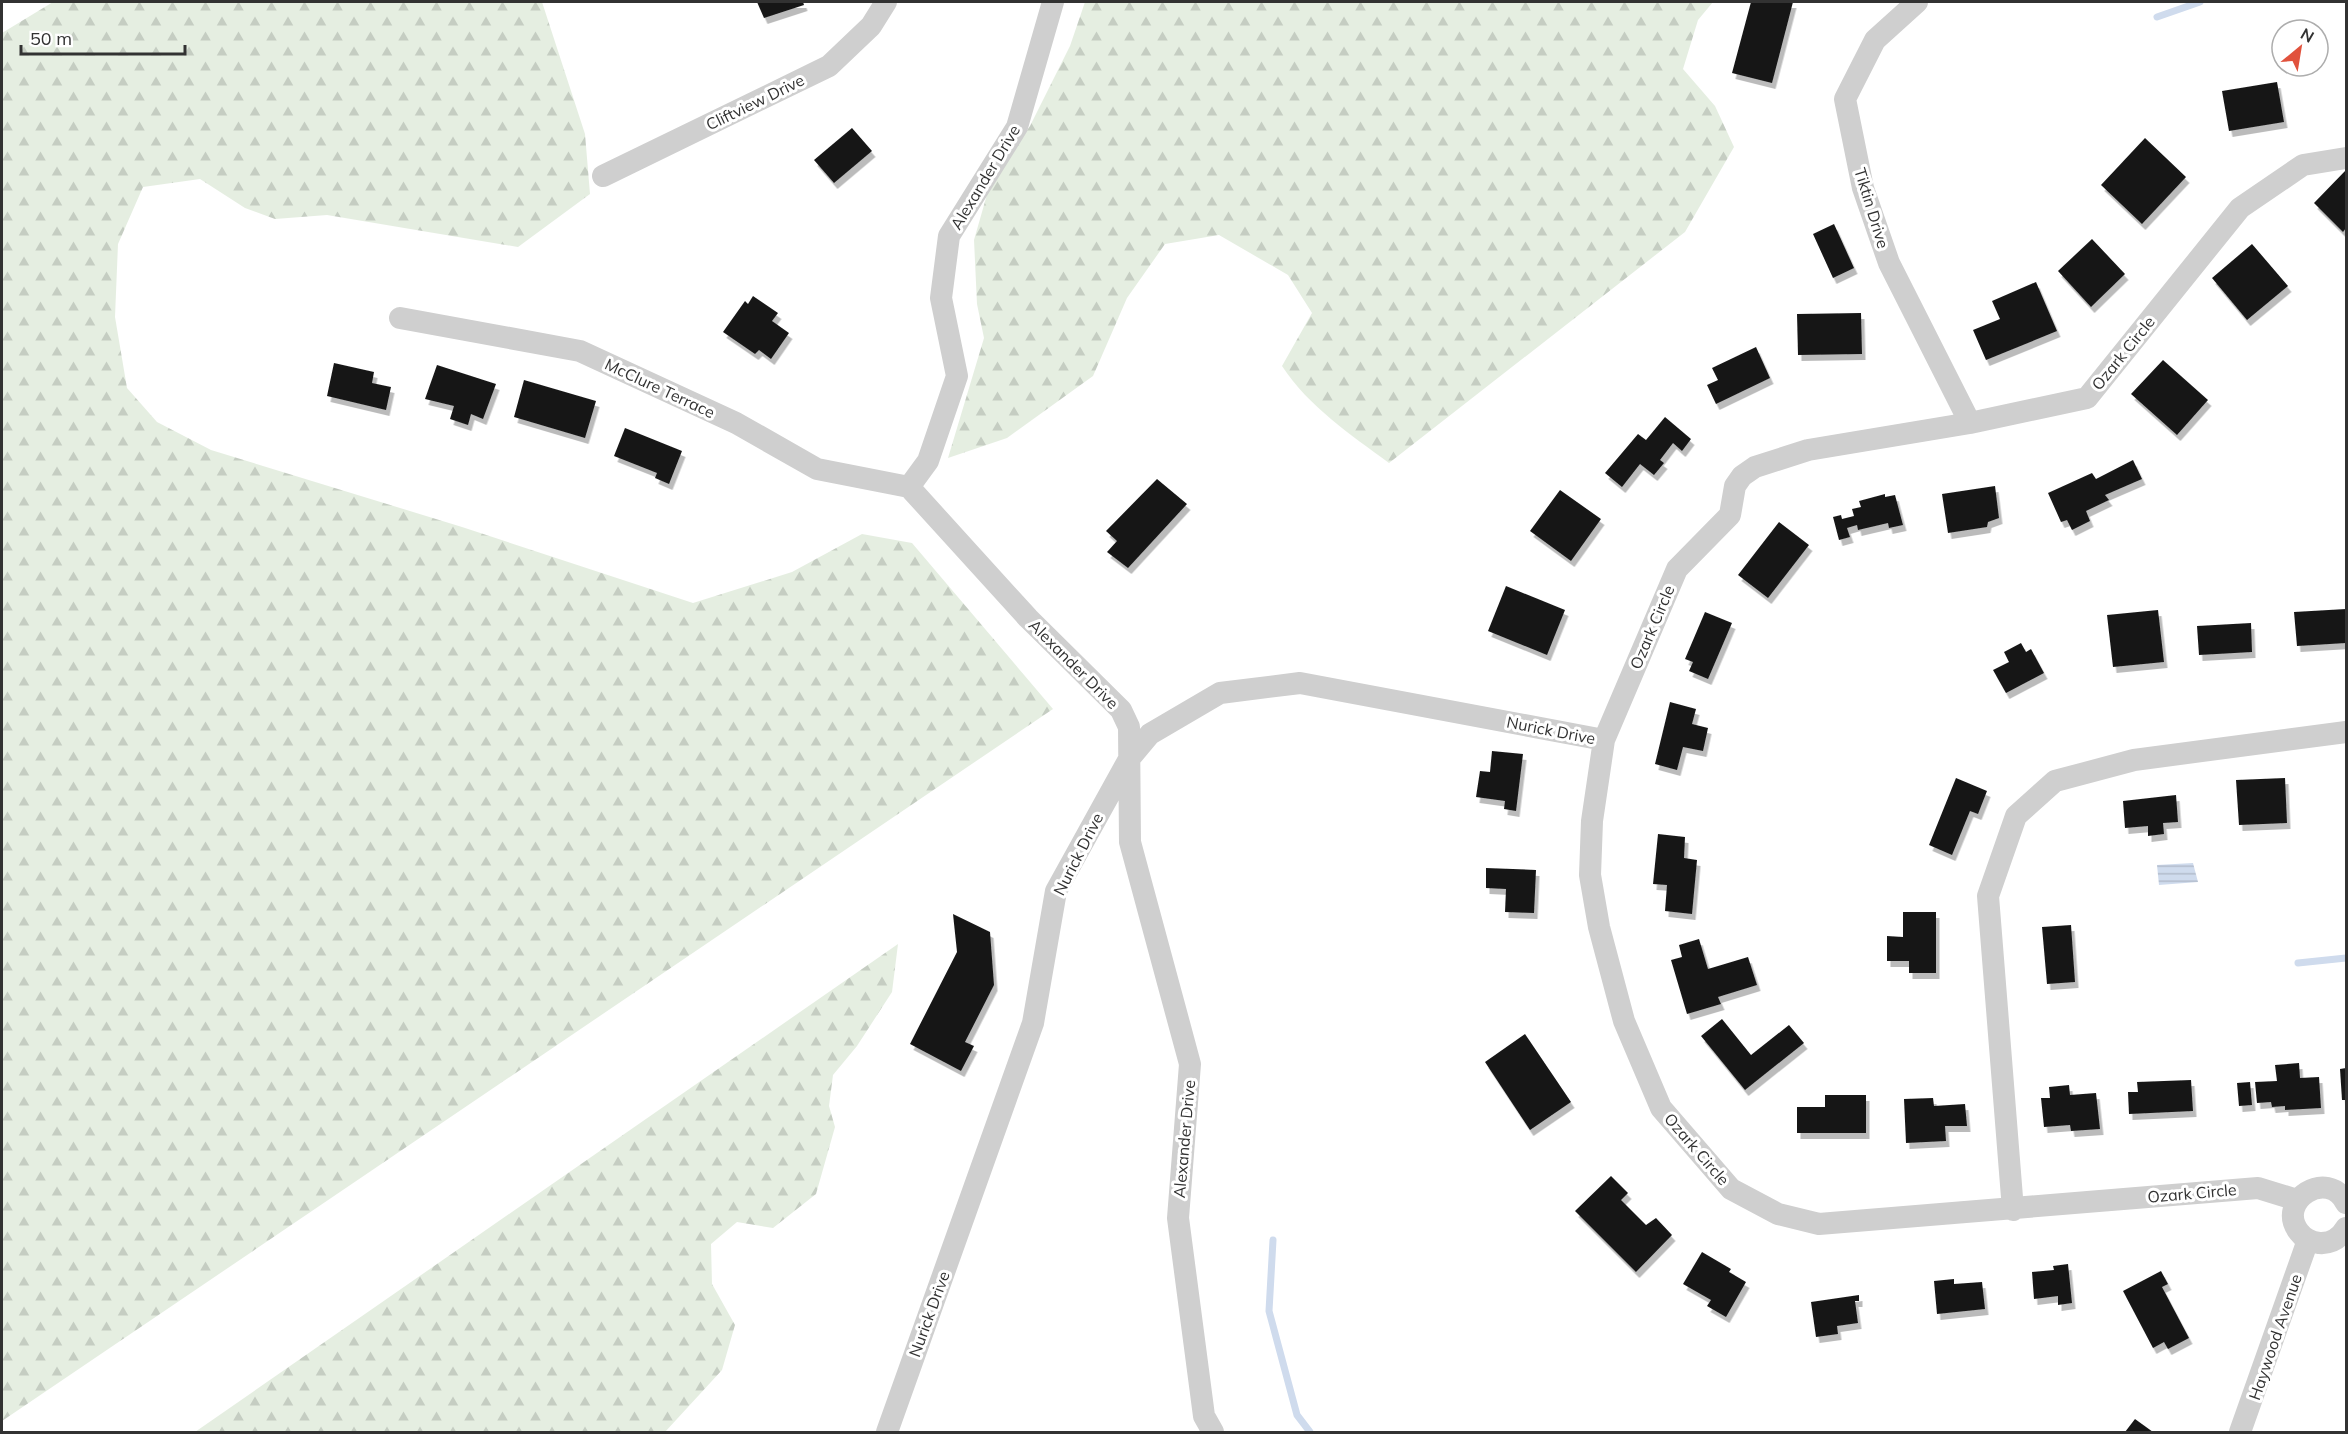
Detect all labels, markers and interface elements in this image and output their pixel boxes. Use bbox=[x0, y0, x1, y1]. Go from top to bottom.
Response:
scale bar bbox=[21, 18, 184, 56]
north arrow bbox=[2270, 18, 2330, 78]
text: N bbox=[2297, 23, 2318, 47]
text: 50 m bbox=[30, 27, 72, 50]
street label: Cliftview Drive bbox=[703, 70, 807, 134]
street label: Alexander Drive bbox=[946, 121, 1024, 233]
street label: Tiktin Drive bbox=[1850, 165, 1894, 251]
street label: Ozark Circle bbox=[2087, 312, 2159, 394]
street label: McClure Terrace bbox=[602, 354, 718, 422]
street label: Ozark Circle bbox=[1625, 582, 1679, 672]
street label: Alexander Drive bbox=[1025, 615, 1123, 713]
street label: Nurick Drive bbox=[1505, 712, 1597, 748]
street label: Nurick Drive bbox=[1049, 809, 1107, 899]
street label: Alexander Drive bbox=[1169, 1079, 1199, 1199]
street label: Ozark Circle bbox=[1660, 1109, 1734, 1189]
street label: Ozark Circle bbox=[2147, 1179, 2237, 1207]
street label: Nurick Drive bbox=[904, 1268, 954, 1360]
street label: Haywood Avenue bbox=[2244, 1271, 2306, 1403]

